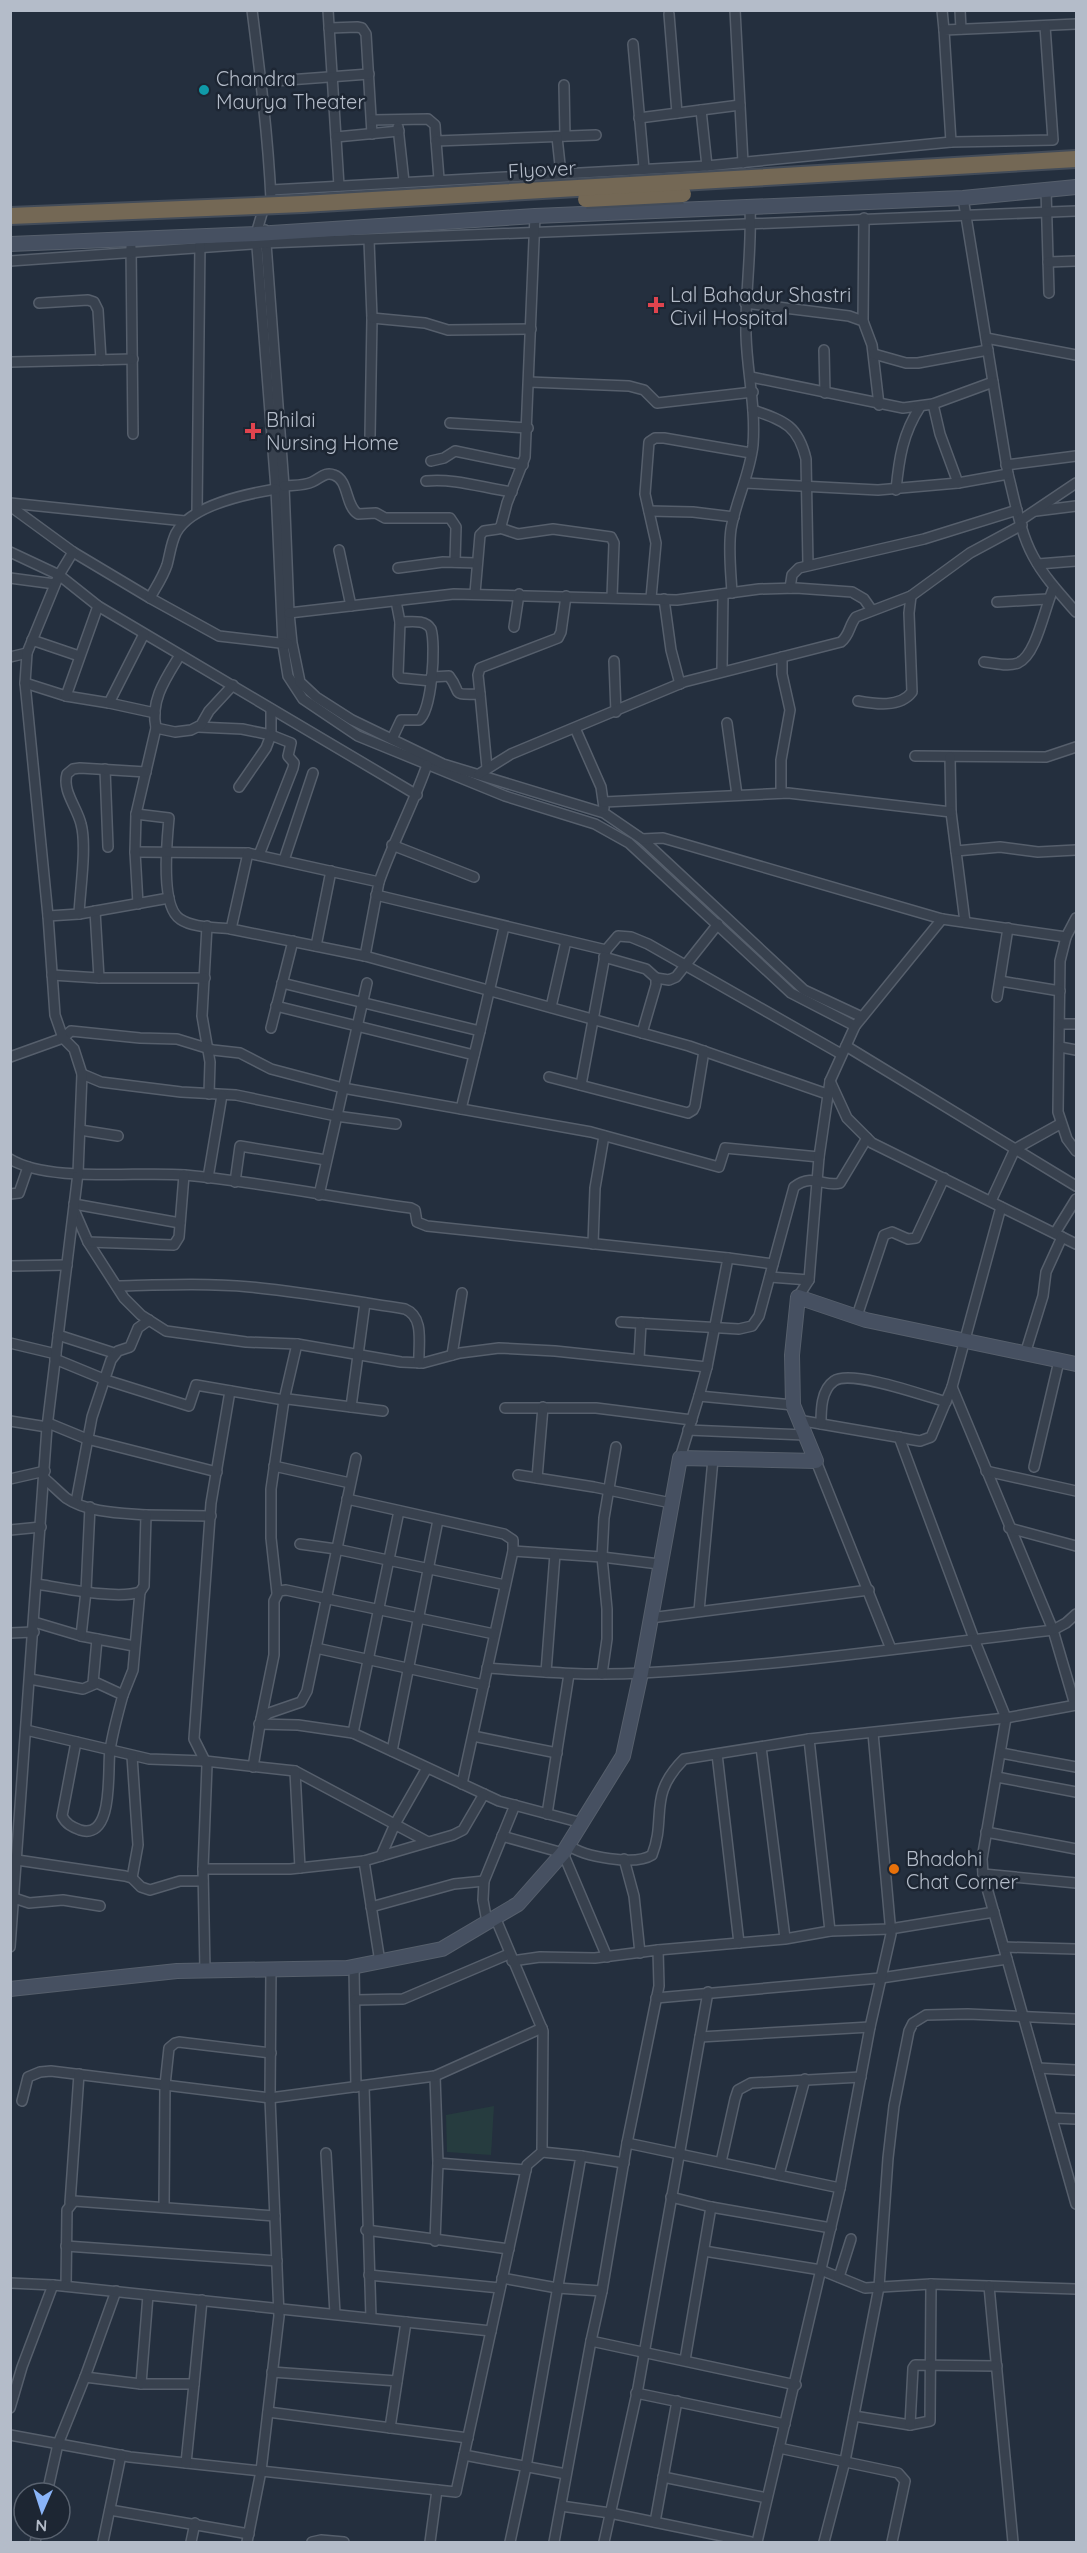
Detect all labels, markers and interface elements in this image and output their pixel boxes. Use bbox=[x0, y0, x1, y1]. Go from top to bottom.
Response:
place label: Chandra Maurya Theater bbox=[216, 66, 365, 114]
marker: Chandra Maurya Theater bbox=[197, 83, 211, 97]
street label: Flyover bbox=[507, 155, 577, 183]
place label: Lal Bahadur Shastri Civil Hospital bbox=[670, 282, 851, 330]
marker: Lal Bahadur Shastri Civil Hospital bbox=[647, 296, 665, 314]
place label: Bhilai Nursing Home bbox=[266, 407, 399, 455]
marker: Bhilai Nursing Home bbox=[244, 422, 262, 440]
place label: Bhadohi Chat Corner bbox=[906, 1846, 1018, 1894]
marker: Bhadohi Chat Corner bbox=[887, 1862, 901, 1876]
north arrow bbox=[12, 2481, 72, 2541]
text: N bbox=[35, 2516, 48, 2536]

